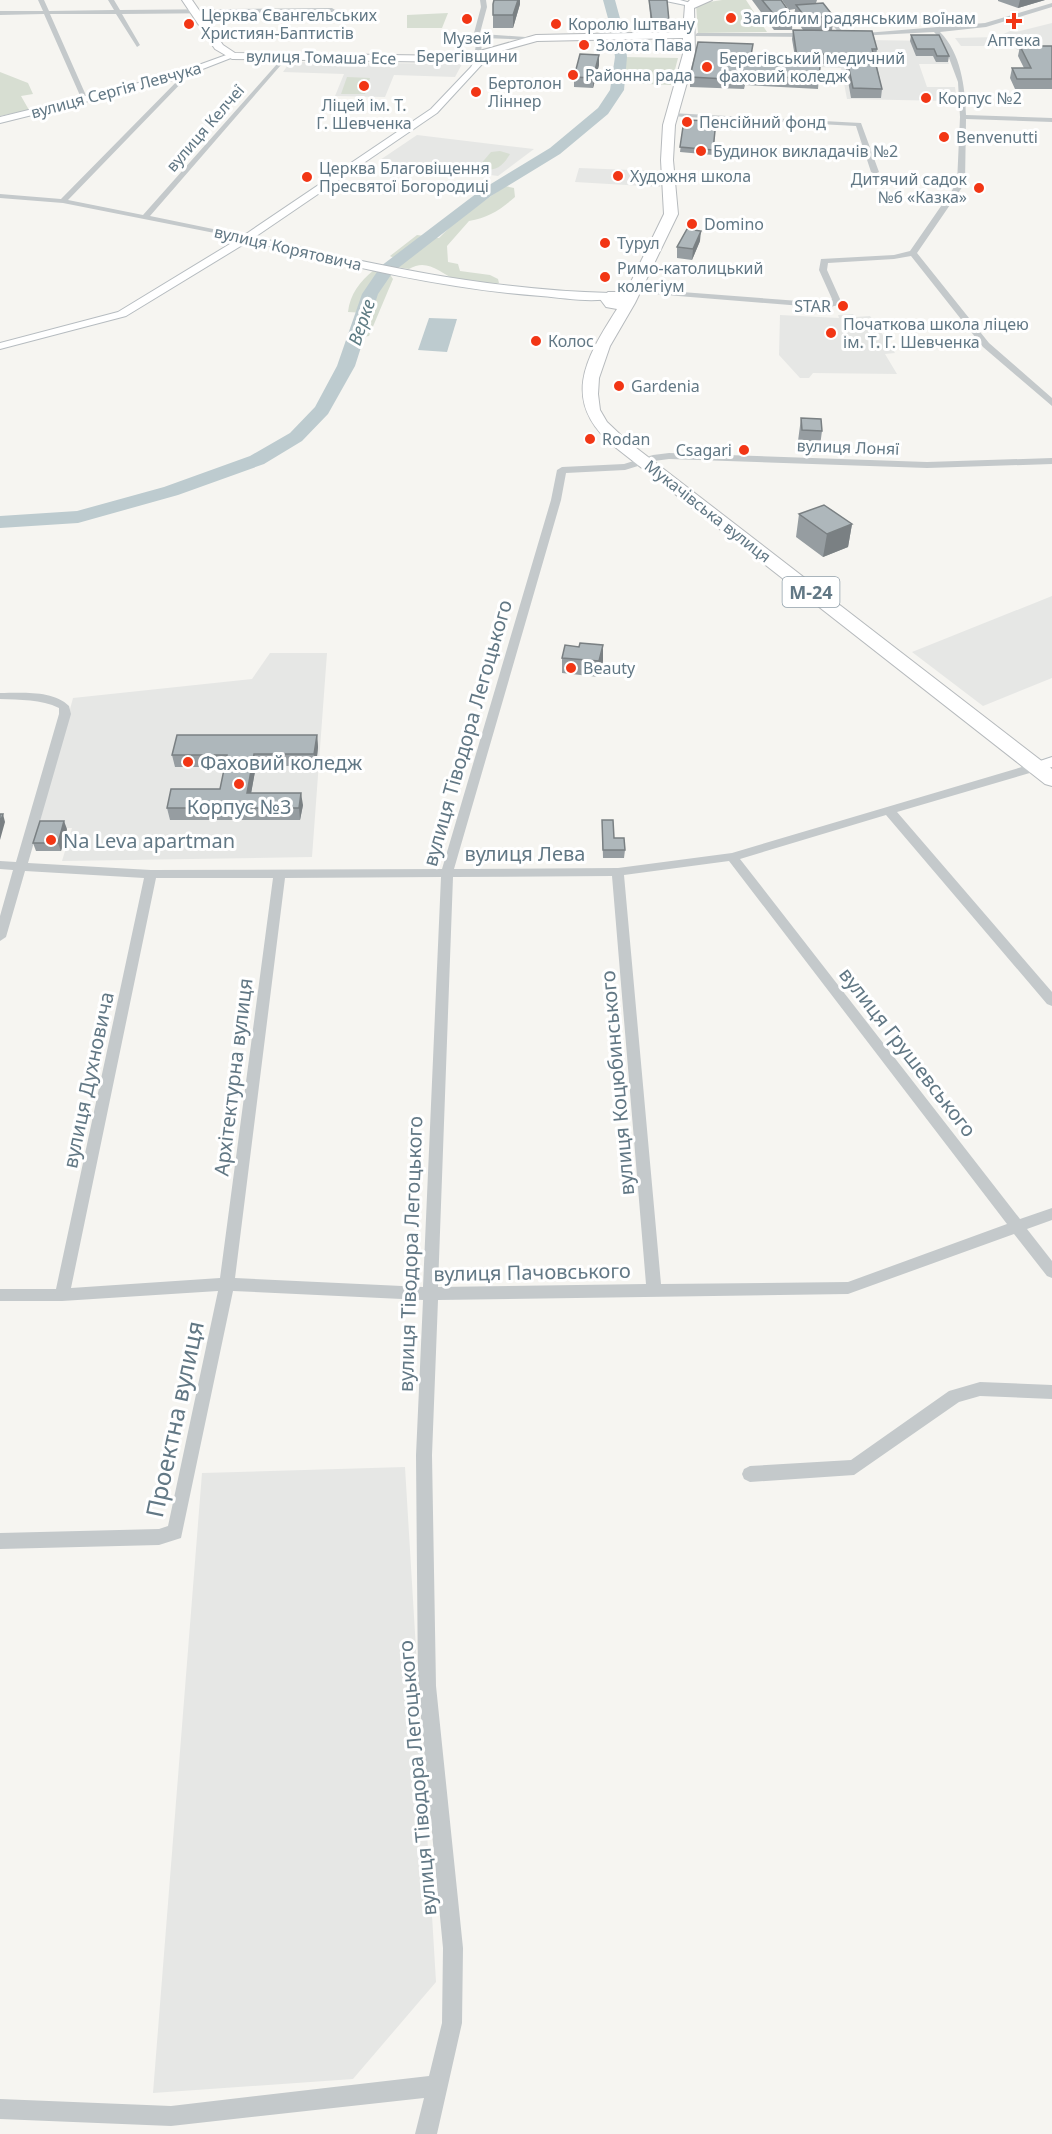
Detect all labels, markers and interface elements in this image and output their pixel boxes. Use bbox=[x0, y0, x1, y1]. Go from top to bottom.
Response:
place label: Церква Євангельських Християн-Баптистів bbox=[201, 4, 378, 44]
place label: Загиблим радянським воїнам bbox=[743, 7, 976, 29]
marker: Загиблим радянським воїнам bbox=[724, 11, 738, 25]
marker: Музей Берегівщини bbox=[460, 12, 474, 26]
place label: Королю Іштвану bbox=[568, 13, 696, 35]
marker: Аптека bbox=[1007, 14, 1021, 28]
marker: Церква Євангельських Християн-Баптистів bbox=[182, 17, 196, 31]
marker: Королю Іштвану bbox=[549, 17, 563, 31]
place label: Музей Берегівщини bbox=[416, 27, 518, 67]
place label: Аптека bbox=[987, 29, 1041, 51]
place label: Золота Пава bbox=[596, 34, 693, 56]
marker: Золота Пава bbox=[577, 38, 591, 52]
street label: вулиця Томаша Есе bbox=[246, 45, 397, 69]
place label: Берегівський медичний фаховий коледж bbox=[719, 47, 905, 87]
street label: вулиця Сергія Левчука bbox=[28, 57, 204, 123]
marker: Берегівський медичний фаховий коледж bbox=[700, 60, 714, 74]
place label: Районна рада bbox=[585, 64, 693, 86]
marker: Районна рада bbox=[566, 68, 580, 82]
place label: Бертолон Ліннер bbox=[488, 72, 562, 112]
marker: Ліцей ім. Т. Г. Шевченка bbox=[357, 79, 371, 93]
street label: вулиця Келчеї bbox=[161, 80, 249, 176]
marker: Бертолон Ліннер bbox=[469, 85, 483, 99]
place label: Корпус №2 bbox=[938, 87, 1022, 109]
marker: Корпус №2 bbox=[919, 91, 933, 105]
place label: Ліцей ім. Т. Г. Шевченка bbox=[316, 94, 412, 134]
place label: Пенсійний фонд bbox=[699, 111, 826, 133]
marker: Пенсійний фонд bbox=[680, 115, 694, 129]
place label: Benvenutti bbox=[956, 126, 1038, 148]
marker: Benvenutti bbox=[937, 130, 951, 144]
place label: Будинок викладачів №2 bbox=[713, 140, 898, 162]
marker: Будинок викладачів №2 bbox=[694, 144, 708, 158]
place label: Церква Благовіщення Пресвятої Богородиці bbox=[319, 157, 490, 197]
place label: Художня школа bbox=[630, 165, 751, 187]
place label: Дитячий садок №6 «Казка» bbox=[851, 168, 967, 208]
marker: Художня школа bbox=[611, 169, 625, 183]
marker: Церква Благовіщення Пресвятої Богородиці bbox=[300, 170, 314, 184]
marker: Дитячий садок №6 «Казка» bbox=[972, 181, 986, 195]
place label: Domino bbox=[704, 213, 764, 235]
marker: Domino bbox=[685, 217, 699, 231]
street label: вулиця Корятовича bbox=[212, 220, 364, 276]
place label: Турул bbox=[617, 232, 660, 254]
marker: Турул bbox=[598, 236, 612, 250]
place label: Римо-католицький колегіум bbox=[617, 257, 763, 297]
marker: Римо-католицький колегіум bbox=[598, 270, 612, 284]
place label: STAR bbox=[794, 295, 831, 317]
water label: Верке bbox=[342, 296, 380, 348]
marker: STAR bbox=[836, 299, 850, 313]
place label: Початкова школа ліцею ім. Т. Г. Шевченка bbox=[843, 313, 1029, 353]
marker: Початкова школа ліцею ім. Т. Г. Шевченка bbox=[824, 326, 838, 340]
place label: Колос bbox=[548, 330, 594, 352]
marker: Колос bbox=[529, 334, 543, 348]
place label: Gardenia bbox=[631, 375, 700, 397]
marker: Gardenia bbox=[612, 379, 626, 393]
place label: Rodan bbox=[602, 428, 650, 450]
marker: Rodan bbox=[583, 432, 597, 446]
street label: вулиця Лоняї bbox=[796, 434, 900, 460]
place label: Csagari bbox=[676, 439, 732, 461]
marker: Csagari bbox=[737, 443, 751, 457]
street label: Мукачівська вулиця bbox=[640, 455, 776, 567]
road number: М-24 bbox=[782, 577, 840, 607]
street label: вулиця Тіводора Легоцького bbox=[416, 597, 518, 869]
place label: Beauty bbox=[583, 657, 636, 679]
marker: Beauty bbox=[564, 661, 578, 675]
place label: Фаховий коледж bbox=[200, 749, 363, 776]
marker: Фаховий коледж bbox=[181, 755, 195, 769]
marker: Корпус №3 bbox=[232, 777, 246, 791]
place label: Корпус №3 bbox=[187, 793, 291, 820]
place label: Na Leva apartman bbox=[63, 827, 235, 854]
marker: Na Leva apartman bbox=[44, 833, 58, 847]
street label: вулиця Лева bbox=[465, 840, 585, 867]
street label: вулиця Грушевського bbox=[833, 962, 983, 1142]
street label: вулиця Коцюбинського bbox=[594, 969, 640, 1197]
street label: Архітектурна вулиця bbox=[207, 977, 259, 1177]
street label: вулиця Духновича bbox=[56, 989, 120, 1171]
street label: вулиця Тіводора Легоцького bbox=[392, 1115, 428, 1393]
street label: вулиця Пачовського bbox=[433, 1257, 631, 1287]
street label: Проектна вулиця bbox=[137, 1318, 211, 1520]
street label: вулиця Тіводора Легоцького bbox=[392, 1639, 442, 1917]

